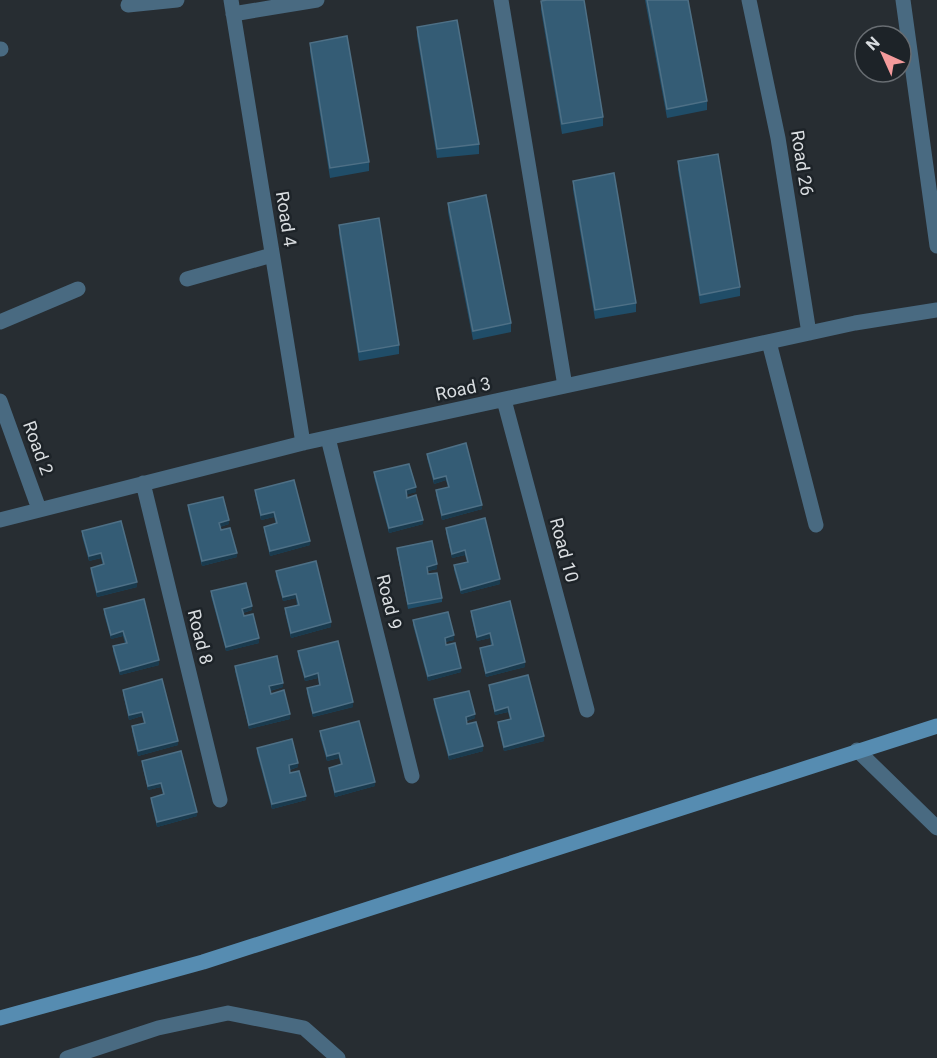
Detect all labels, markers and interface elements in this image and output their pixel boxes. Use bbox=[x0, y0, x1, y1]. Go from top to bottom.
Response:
north arrow bbox=[853, 24, 913, 84]
text: N bbox=[862, 33, 883, 54]
street label: Road 26 bbox=[787, 129, 818, 197]
street label: Road 4 bbox=[272, 190, 301, 248]
street label: Road 3 bbox=[433, 372, 492, 405]
street label: Road 2 bbox=[19, 418, 58, 478]
street label: Road 10 bbox=[546, 515, 583, 584]
street label: Road 9 bbox=[373, 572, 406, 632]
street label: Road 8 bbox=[184, 607, 217, 667]

